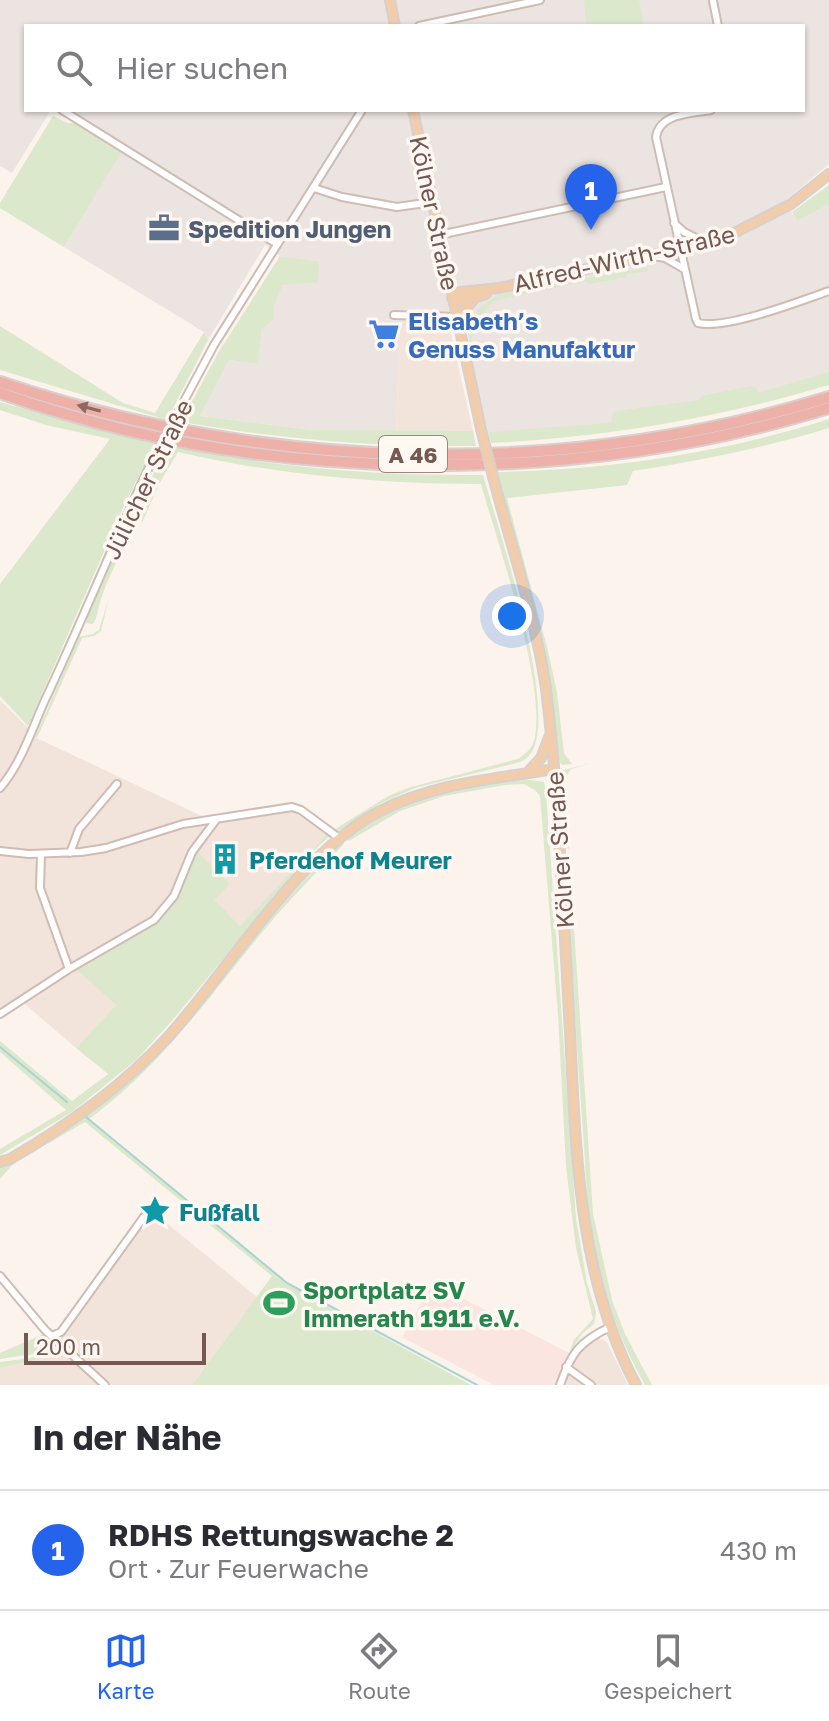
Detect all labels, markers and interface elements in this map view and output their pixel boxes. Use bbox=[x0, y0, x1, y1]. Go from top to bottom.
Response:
search box bbox=[24, 24, 805, 112]
icon: search bbox=[52, 46, 96, 90]
text: Hier suchen bbox=[116, 50, 288, 86]
street label: Kölner Straße bbox=[404, 133, 466, 293]
pin: 1 bbox=[565, 164, 617, 230]
office icon: Spedition Jungen bbox=[147, 211, 181, 245]
place label: Spedition Jungen bbox=[188, 214, 391, 243]
street label: Alfred-Wirth-Straße bbox=[510, 218, 738, 298]
place label: Elisabeth’s Genuss Manufaktur bbox=[408, 306, 635, 363]
supermarket icon: Elisabeth’s Genuss Manufaktur bbox=[367, 317, 401, 351]
street label: Jülicher Straße bbox=[96, 394, 198, 564]
one-way arrow bbox=[76, 402, 101, 414]
road number: A 46 bbox=[379, 436, 447, 472]
your location bbox=[492, 596, 532, 636]
street label: Kölner Straße bbox=[539, 771, 579, 929]
building icon: Pferdehof Meurer bbox=[208, 842, 242, 876]
place label: Pferdehof Meurer bbox=[249, 845, 452, 874]
place icon: Fußfall bbox=[138, 1194, 172, 1228]
place label: Fußfall bbox=[179, 1197, 260, 1226]
place label: Sportplatz SV Immerath 1911 e.V. bbox=[303, 1275, 520, 1332]
sports icon: Sportplatz SV Immerath 1911 e.V. bbox=[262, 1286, 296, 1320]
scale bar bbox=[24, 1329, 206, 1365]
text: 200 m bbox=[36, 1333, 101, 1360]
text: In der Nähe bbox=[32, 1417, 222, 1457]
text: RDHS Rettungswache 2 bbox=[108, 1517, 454, 1553]
text: 1 bbox=[51, 1535, 65, 1566]
text: 430 m bbox=[720, 1535, 797, 1566]
text: Ort · Zur Feuerwache bbox=[108, 1553, 369, 1584]
tab: Karte bbox=[97, 1629, 155, 1704]
tab: Route bbox=[348, 1629, 411, 1704]
tab: Gespeichert bbox=[604, 1629, 732, 1704]

